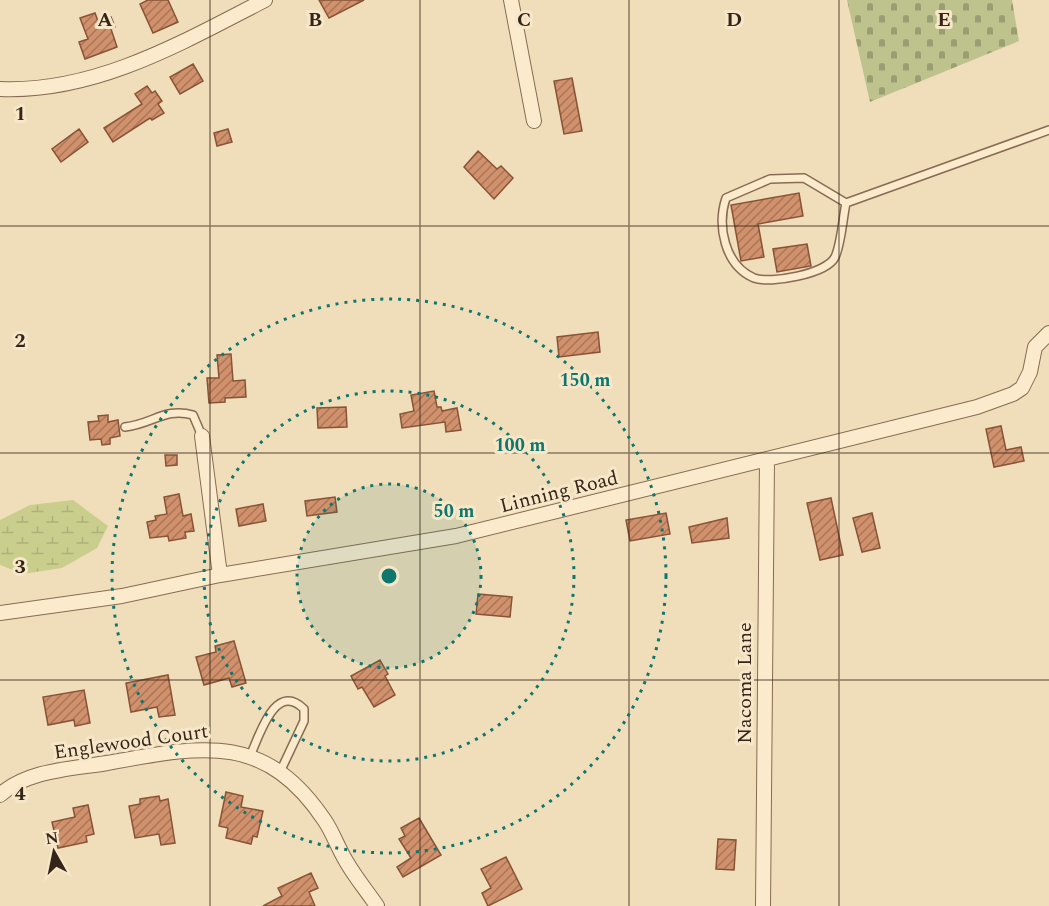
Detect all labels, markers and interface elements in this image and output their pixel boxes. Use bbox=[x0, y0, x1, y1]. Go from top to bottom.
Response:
text: A bbox=[97, 5, 113, 35]
text: B bbox=[308, 5, 322, 35]
text: C bbox=[517, 5, 531, 35]
text: D bbox=[726, 5, 742, 35]
text: E bbox=[937, 5, 951, 35]
text: 1 bbox=[14, 99, 26, 129]
text: 2 bbox=[14, 326, 26, 356]
text: 150 m bbox=[559, 367, 611, 394]
text: 100 m bbox=[494, 432, 546, 459]
street label: Linning Road bbox=[497, 463, 621, 521]
text: 50 m bbox=[434, 498, 474, 525]
text: 3 bbox=[14, 552, 26, 582]
centre of rings bbox=[379, 566, 399, 586]
street label: Nacoma Lane bbox=[730, 622, 760, 744]
street label: Englewood Court bbox=[52, 716, 210, 768]
text: 4 bbox=[14, 779, 26, 809]
north arrow bbox=[24, 822, 84, 882]
text: N bbox=[43, 825, 60, 851]

